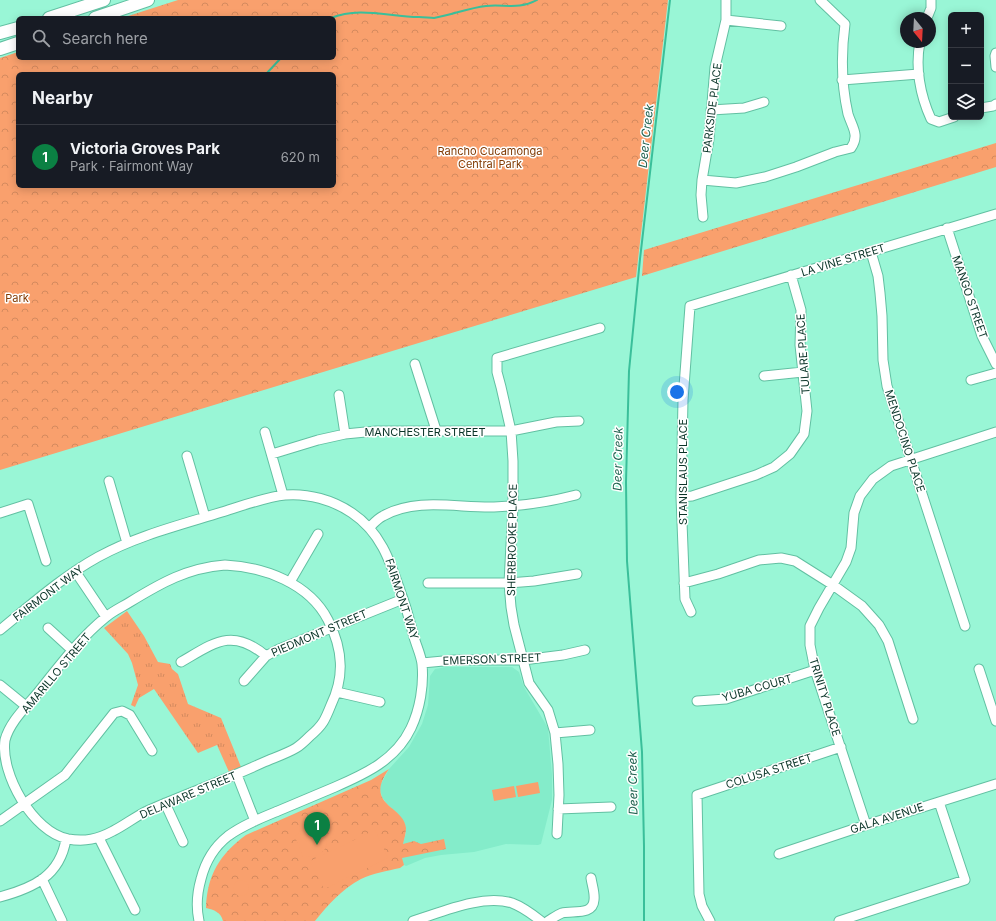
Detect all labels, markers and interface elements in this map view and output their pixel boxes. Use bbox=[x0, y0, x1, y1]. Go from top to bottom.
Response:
north arrow bbox=[900, 12, 936, 48]
map controls bbox=[948, 12, 984, 120]
button: + bbox=[948, 12, 984, 48]
search box bbox=[16, 16, 336, 60]
icon: search bbox=[30, 27, 52, 49]
text: Search here bbox=[62, 29, 148, 48]
button: − bbox=[948, 48, 984, 84]
street label: PARKSIDE PLACE bbox=[700, 62, 724, 154]
button: layers bbox=[948, 84, 984, 120]
text: Nearby bbox=[32, 88, 93, 108]
water label: Deer Creek bbox=[635, 103, 656, 168]
text: Victoria Groves Park bbox=[70, 139, 220, 158]
park label: Rancho Cucamonga Central Park bbox=[438, 144, 542, 171]
text: 1 bbox=[42, 149, 48, 165]
text: 620 m bbox=[281, 149, 320, 165]
text: Park · Fairmont Way bbox=[70, 158, 193, 174]
street label: LA VINE STREET bbox=[799, 241, 887, 279]
street label: MANGO STREET bbox=[949, 254, 991, 340]
park label: Park bbox=[5, 291, 29, 305]
street label: TULARE PLACE bbox=[793, 313, 813, 395]
your location bbox=[667, 382, 687, 402]
street label: MENDOCINO PLACE bbox=[882, 388, 928, 494]
street label: STANISLAUS PLACE bbox=[676, 419, 690, 525]
street label: MANCHESTER STREET bbox=[364, 425, 486, 439]
water label: Deer Creek bbox=[609, 427, 626, 491]
street label: SHERBROOKE PLACE bbox=[504, 484, 520, 596]
street label: FAIRMONT WAY bbox=[382, 557, 422, 642]
street label: FAIRMONT WAY bbox=[10, 562, 86, 624]
street label: PIEDMONT STREET bbox=[269, 606, 369, 660]
street label: AMARILLO STREET bbox=[18, 630, 94, 716]
street label: EMERSON STREET bbox=[442, 650, 542, 668]
street label: TRINITY PLACE bbox=[806, 656, 844, 738]
street label: YUBA COURT bbox=[720, 671, 794, 705]
street label: COLUSA STREET bbox=[724, 750, 814, 792]
water label: Deer Creek bbox=[624, 751, 641, 815]
street label: DELAWARE STREET bbox=[137, 768, 239, 822]
street label: GALA AVENUE bbox=[848, 800, 926, 836]
pin: 1 bbox=[304, 812, 330, 845]

